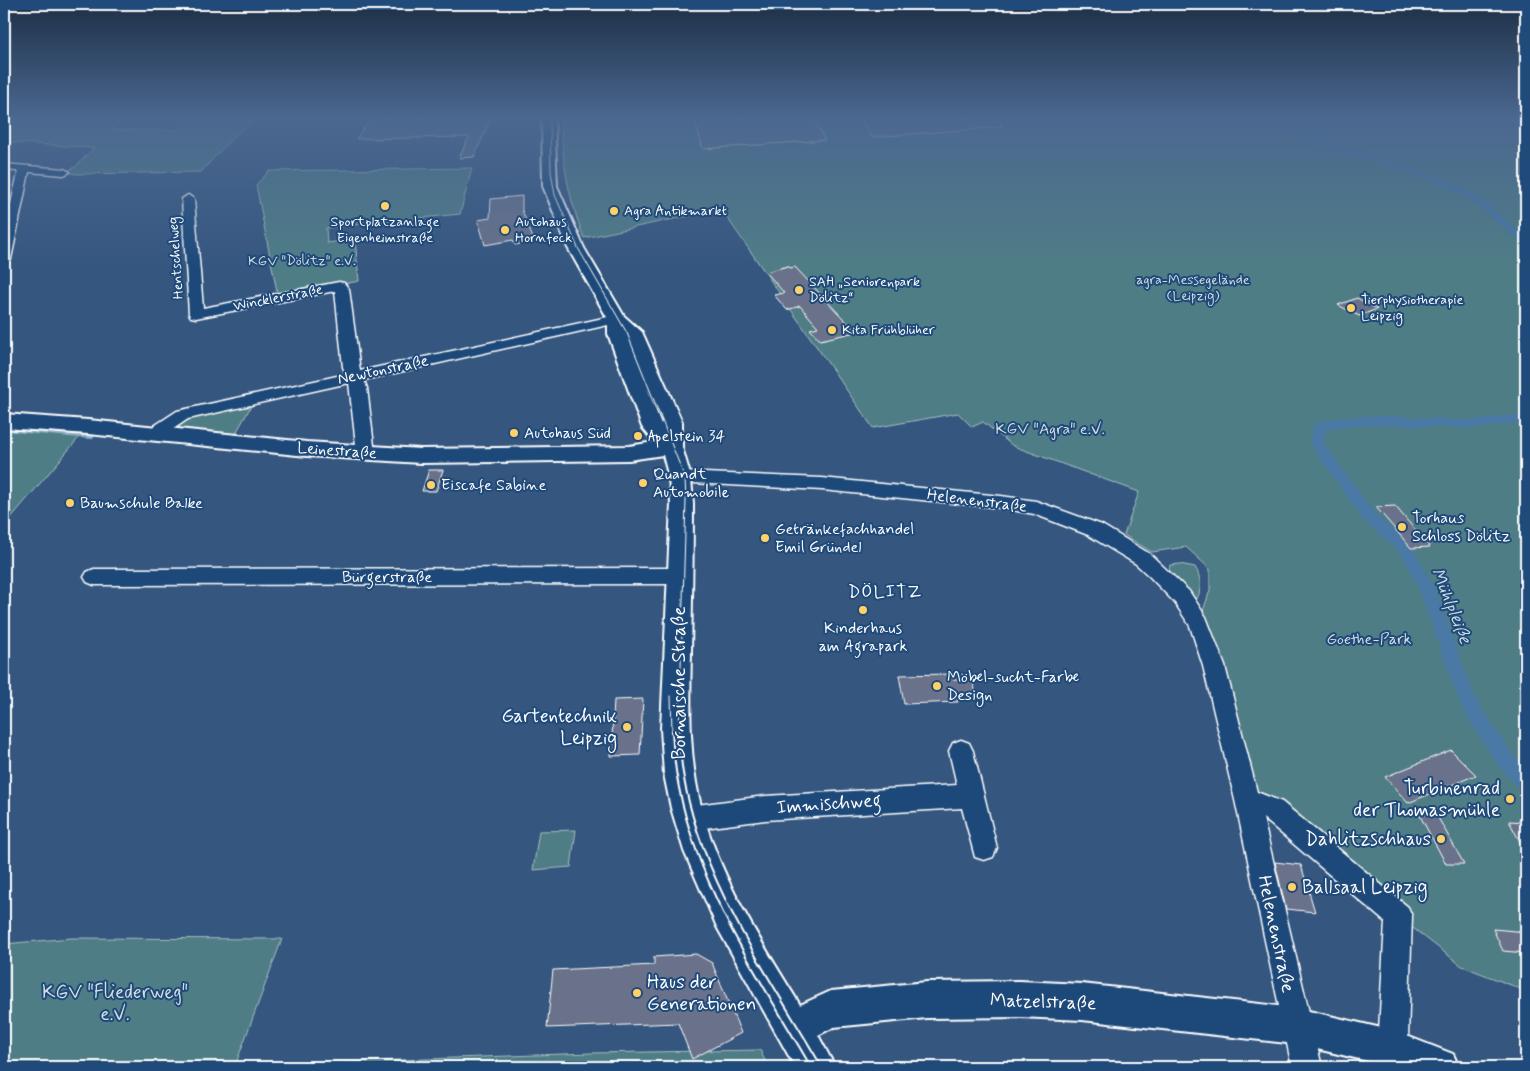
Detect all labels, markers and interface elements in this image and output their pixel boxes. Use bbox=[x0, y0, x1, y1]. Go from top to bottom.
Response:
marker: Sportplatzanlage Eigenheimstraße bbox=[379, 200, 391, 212]
place label: Agra Antikmarkt bbox=[624, 202, 727, 220]
marker: Agra Antikmarkt bbox=[608, 205, 620, 217]
place label: Sportplatzanlage Eigenheimstraße bbox=[331, 213, 440, 247]
place label: Autohaus Hornfeck bbox=[515, 213, 572, 247]
street label: Hentschelweg bbox=[164, 216, 189, 300]
marker: Autohaus Hornfeck bbox=[499, 224, 511, 236]
park label: KGV "Dölitz" e.V. bbox=[248, 252, 356, 270]
park label: agra-Messegelände (Leipzig) bbox=[1136, 271, 1250, 306]
place label: SAH „Seniorenpark Dölitz“ bbox=[809, 273, 920, 307]
street label: Wincklerstraße bbox=[232, 281, 324, 315]
marker: SAH „Seniorenpark Dölitz“ bbox=[793, 284, 805, 296]
place label: Tierphysiotherapie Leipzig bbox=[1361, 291, 1464, 326]
marker: Tierphysiotherapie Leipzig bbox=[1345, 302, 1357, 314]
place label: Kita Frühblüher bbox=[842, 321, 935, 339]
marker: Kita Frühblüher bbox=[826, 324, 838, 336]
street label: Newtonstraße bbox=[336, 350, 431, 390]
park label: KGV "Agra" e.V. bbox=[995, 419, 1105, 440]
place label: Autohaus Süd bbox=[524, 423, 611, 444]
place label: Apelstein 34 bbox=[648, 426, 725, 448]
marker: Autohaus Süd bbox=[508, 427, 520, 439]
marker: Apelstein 34 bbox=[632, 430, 644, 442]
street label: Leinestraße bbox=[297, 438, 378, 464]
place label: Quandt Automobile bbox=[653, 464, 730, 503]
place label: Eiscafe Sabine bbox=[441, 475, 546, 496]
marker: Quandt Automobile bbox=[637, 477, 649, 489]
marker: Eiscafe Sabine bbox=[425, 479, 437, 491]
street label: Helenenstraße bbox=[926, 484, 1028, 518]
place label: Baumschule Balke bbox=[80, 493, 203, 514]
marker: Baumschule Balke bbox=[64, 497, 76, 509]
place label: Torhaus Schloss Dölitz bbox=[1412, 508, 1511, 547]
place label: Getränkefachhandel Emil Gründel bbox=[775, 519, 914, 558]
marker: Torhaus Schloss Dölitz bbox=[1396, 521, 1408, 533]
marker: Getränkefachhandel Emil Gründel bbox=[759, 532, 771, 544]
water label: Mühlpleiße bbox=[1425, 564, 1478, 649]
street label: Bürgerstraße bbox=[342, 567, 432, 589]
district label: DÖLITZ bbox=[848, 580, 922, 604]
marker: Kinderhaus am Agrapark bbox=[857, 604, 869, 616]
street label: Bornaische Straße bbox=[667, 607, 692, 760]
place label: Kinderhaus am Agrapark bbox=[819, 618, 907, 658]
park label: Goethe-Park bbox=[1327, 629, 1412, 650]
place label: Möbel-sucht-Farbe Design bbox=[947, 667, 1080, 707]
marker: Möbel-sucht-Farbe Design bbox=[931, 680, 943, 692]
place label: Gartentechnik Leipzig bbox=[502, 704, 617, 753]
marker: Gartentechnik Leipzig bbox=[621, 721, 633, 733]
place label: Turbinenrad der Thomasmühle bbox=[1353, 776, 1500, 823]
street label: Immischweg bbox=[776, 788, 882, 823]
marker: Turbinenrad der Thomasmühle bbox=[1504, 793, 1516, 805]
place label: Dahlitzschhaus bbox=[1305, 827, 1431, 852]
marker: Dahlitzschhaus bbox=[1435, 833, 1447, 845]
street label: Helenenstraße bbox=[1251, 873, 1301, 995]
place label: Ballsaal Leipzig bbox=[1302, 875, 1428, 902]
marker: Ballsaal Leipzig bbox=[1286, 881, 1298, 893]
place label: Haus der Generationen bbox=[647, 970, 756, 1017]
park label: KGV "Fliederweg" e.V. bbox=[42, 980, 188, 1027]
marker: Haus der Generationen bbox=[631, 987, 643, 999]
street label: Matzelstraße bbox=[989, 988, 1097, 1016]

